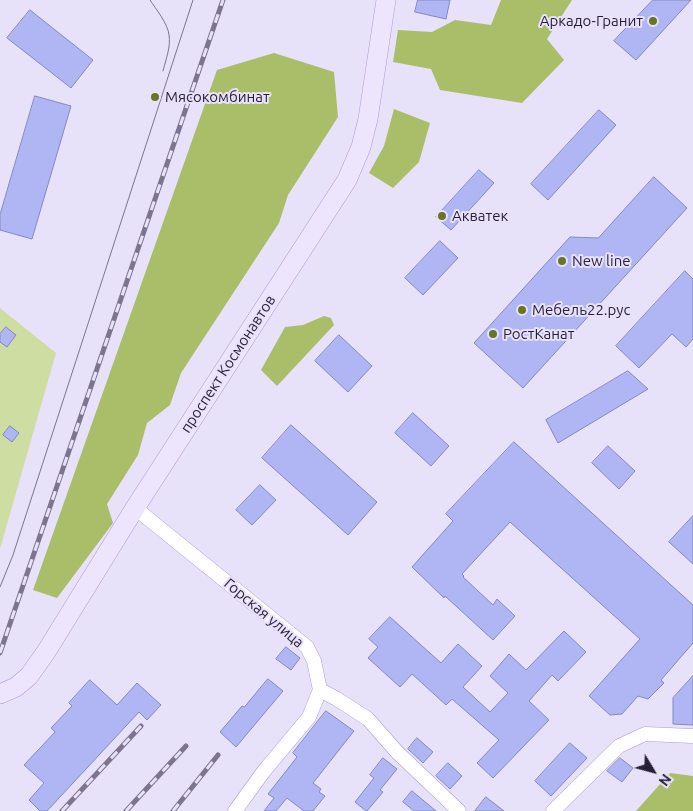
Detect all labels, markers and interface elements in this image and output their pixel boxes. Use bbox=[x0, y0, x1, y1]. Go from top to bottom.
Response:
place label: Аркадо-Гранит bbox=[540, 12, 643, 30]
marker: Аркадо-Гранит bbox=[647, 15, 659, 27]
place label: Мясокомбинат bbox=[165, 88, 270, 106]
marker: Мясокомбинат bbox=[149, 91, 161, 103]
place label: Акватек bbox=[452, 207, 508, 225]
marker: Акватек bbox=[436, 210, 448, 222]
place label: New line bbox=[572, 252, 630, 270]
marker: New line bbox=[556, 255, 568, 267]
street label: проспект Космонавтов bbox=[177, 292, 279, 436]
place label: Мебель22.рус bbox=[532, 301, 631, 319]
marker: Мебель22.рус bbox=[516, 304, 528, 316]
place label: РостКанат bbox=[503, 325, 574, 343]
marker: РостКанат bbox=[487, 328, 499, 340]
street label: Горская улица bbox=[221, 574, 307, 652]
north arrow bbox=[628, 746, 678, 796]
text: N bbox=[655, 771, 675, 789]

